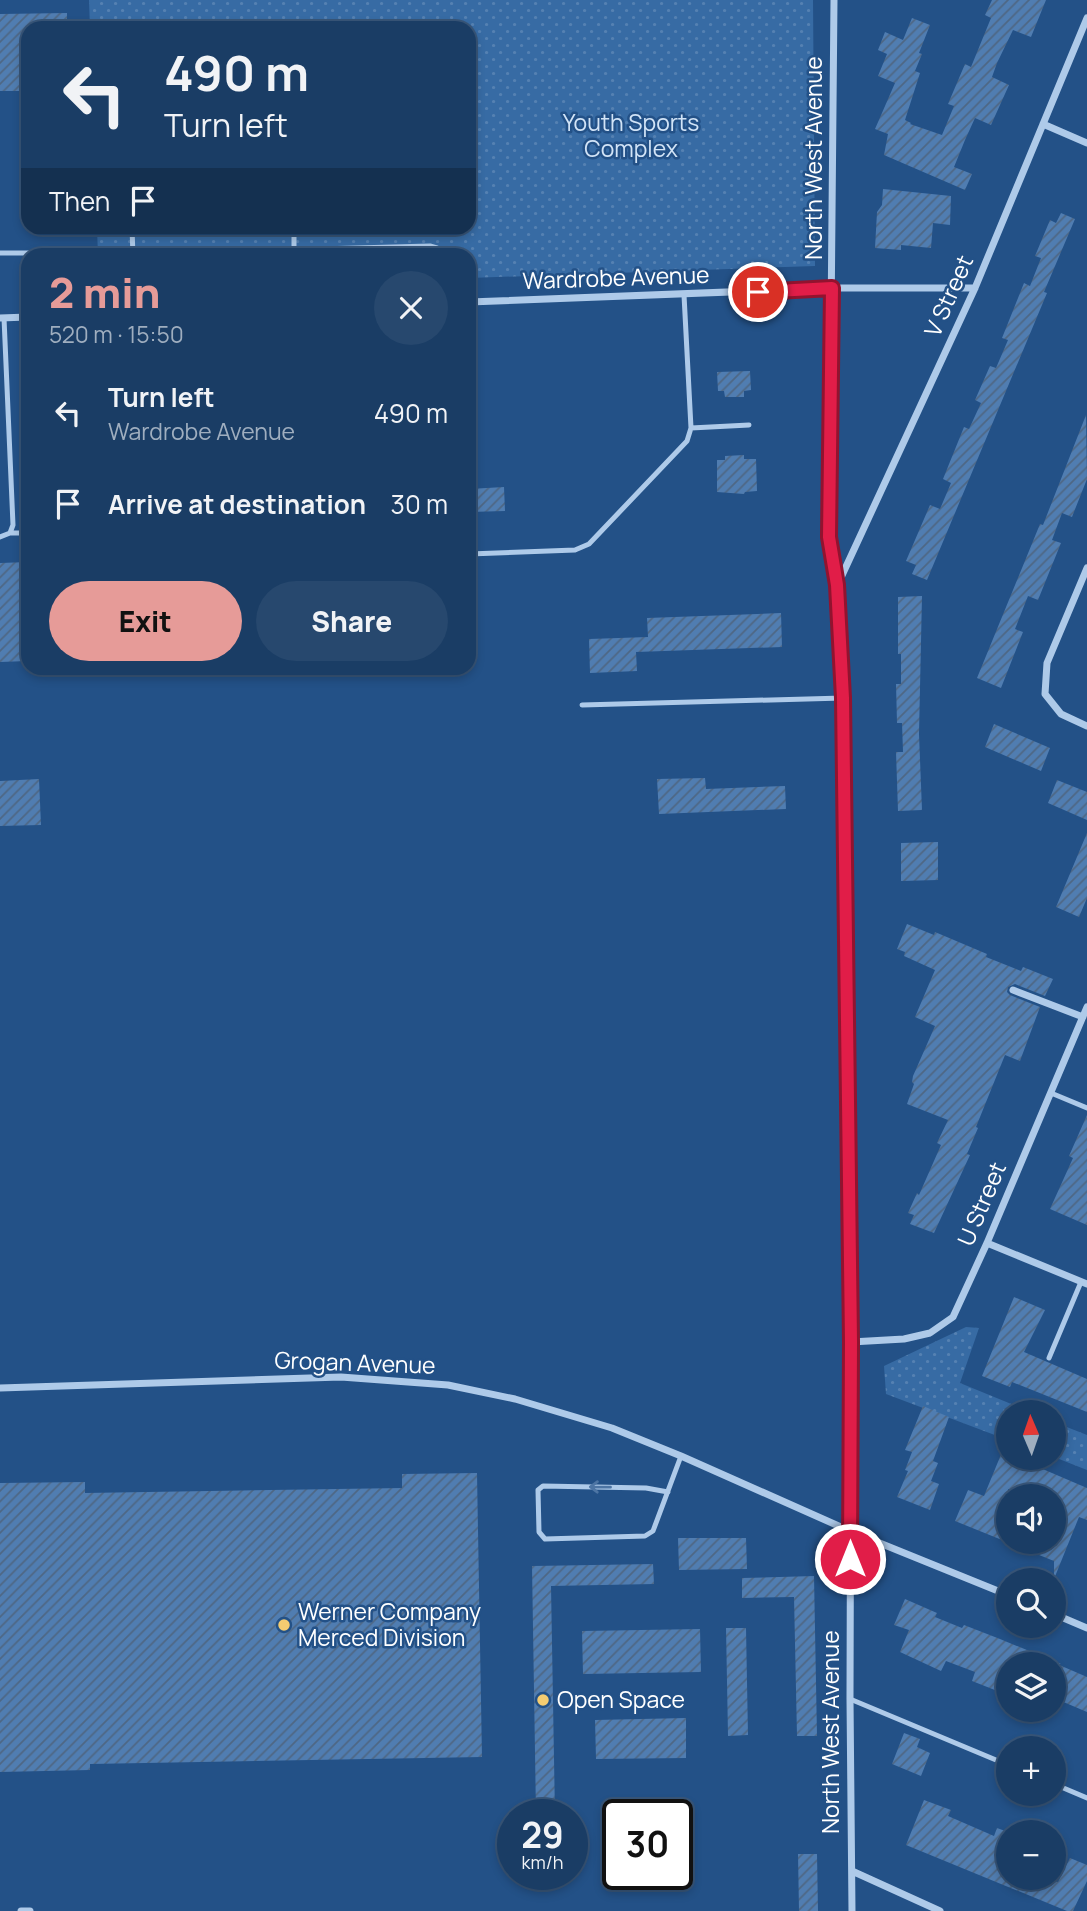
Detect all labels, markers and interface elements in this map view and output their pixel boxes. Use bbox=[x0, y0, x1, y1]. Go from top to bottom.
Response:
text: 490 m bbox=[164, 39, 309, 106]
icon: left bbox=[49, 49, 140, 140]
street label: North West Avenue bbox=[797, 56, 829, 260]
text: Turn left bbox=[164, 103, 288, 147]
park label: Youth Sports Complex bbox=[563, 106, 699, 164]
icon: arrive bbox=[124, 182, 162, 220]
text: Then bbox=[49, 183, 110, 219]
street label: V Street bbox=[916, 250, 980, 341]
street label: Wardrobe Avenue bbox=[522, 258, 710, 296]
pin bbox=[728, 262, 788, 322]
text: 2 min bbox=[49, 263, 160, 321]
button: close bbox=[374, 271, 448, 345]
icon: arrive bbox=[739, 273, 777, 311]
text: 520 m · 15:50 bbox=[49, 318, 184, 350]
text: Turn left bbox=[108, 379, 215, 415]
icon: left bbox=[49, 394, 87, 432]
text: 490 m bbox=[374, 395, 448, 431]
text: Wardrobe Avenue bbox=[108, 415, 295, 447]
icon: arrive bbox=[49, 485, 87, 523]
text: Arrive at destination bbox=[108, 486, 366, 522]
text: 30 m bbox=[391, 486, 448, 522]
button: Exit bbox=[49, 581, 242, 661]
button: Share bbox=[256, 581, 448, 661]
street label: U Street bbox=[949, 1157, 1013, 1250]
street label: Grogan Avenue bbox=[274, 1343, 436, 1381]
north arrow bbox=[996, 1400, 1066, 1470]
map controls bbox=[996, 1400, 1066, 1890]
one-way arrow bbox=[588, 1480, 611, 1494]
button: sound bbox=[996, 1484, 1066, 1554]
position arrow bbox=[813, 1522, 887, 1596]
button: search bbox=[996, 1568, 1066, 1638]
place label: Werner Company Merced Division bbox=[298, 1595, 481, 1653]
marker: Werner Company Merced Division bbox=[276, 1617, 292, 1633]
street label: North West Avenue bbox=[814, 1630, 846, 1834]
button: layers bbox=[996, 1652, 1066, 1722]
place label: Open Space bbox=[557, 1683, 685, 1715]
marker: Open Space bbox=[535, 1692, 551, 1708]
button: + bbox=[996, 1736, 1066, 1806]
speed limit sign: 30 bbox=[602, 1799, 693, 1890]
text: 29 bbox=[521, 1811, 564, 1859]
button: − bbox=[996, 1820, 1066, 1890]
text: km/h bbox=[522, 1850, 563, 1874]

